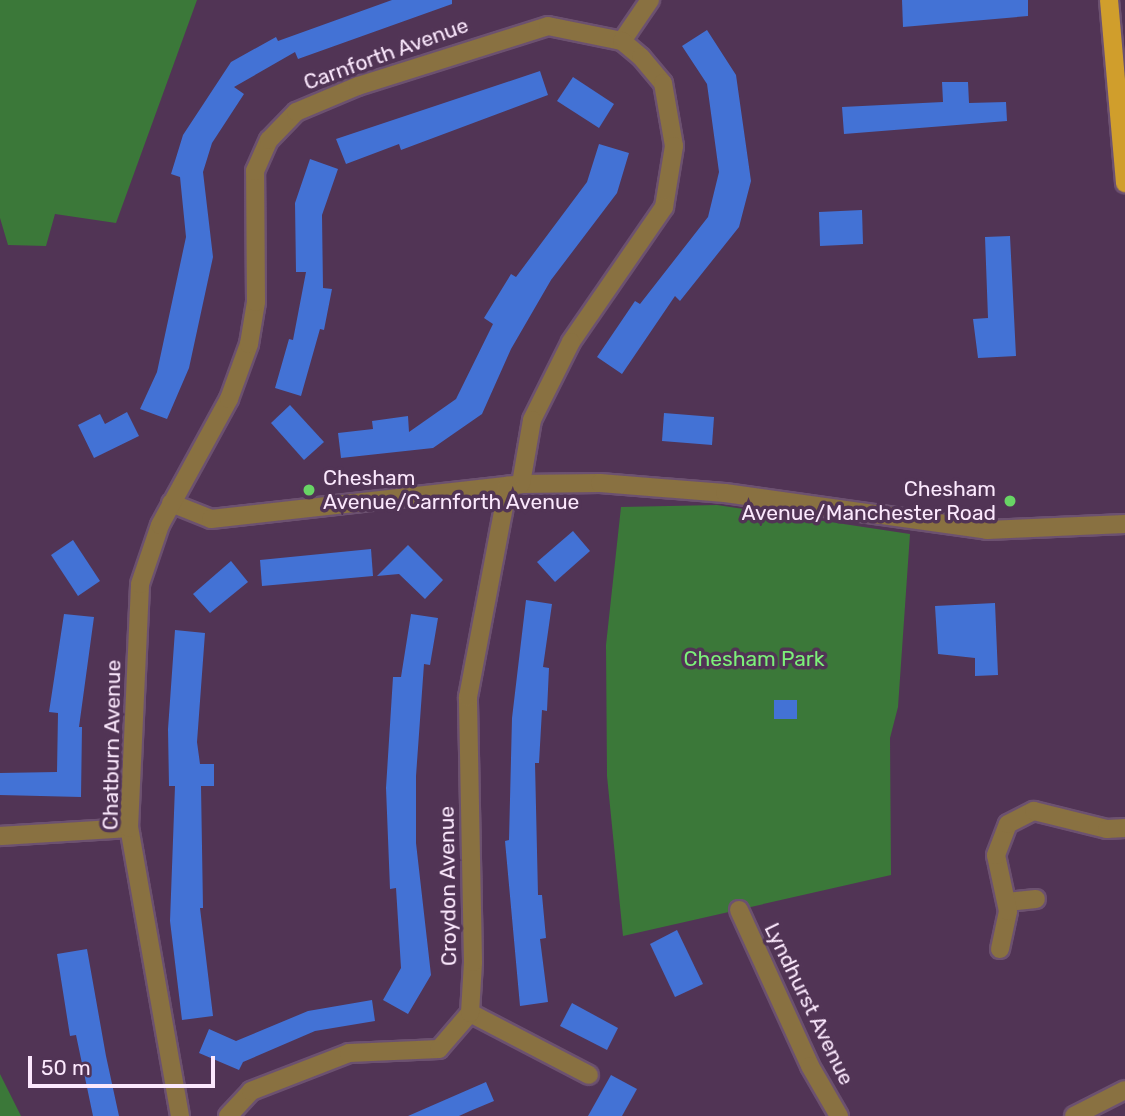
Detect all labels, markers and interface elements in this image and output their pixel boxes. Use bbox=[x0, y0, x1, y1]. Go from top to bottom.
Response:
street label: Carnforth Avenue bbox=[300, 12, 472, 96]
place label: Chesham Avenue/Carnforth Avenue bbox=[323, 465, 580, 515]
place label: Chesham Avenue/Manchester Road bbox=[741, 476, 996, 526]
marker: Chesham Avenue/Carnforth Avenue bbox=[301, 482, 317, 498]
marker: Chesham Avenue/Manchester Road bbox=[1002, 493, 1018, 509]
park label: Chesham Park bbox=[683, 646, 825, 672]
street label: Chatburn Avenue bbox=[98, 659, 126, 831]
street label: Croydon Avenue bbox=[434, 805, 462, 967]
street label: Lyndhurst Avenue bbox=[759, 919, 859, 1089]
scale bar bbox=[32, 1042, 219, 1086]
text: 50 m bbox=[41, 1055, 91, 1080]

